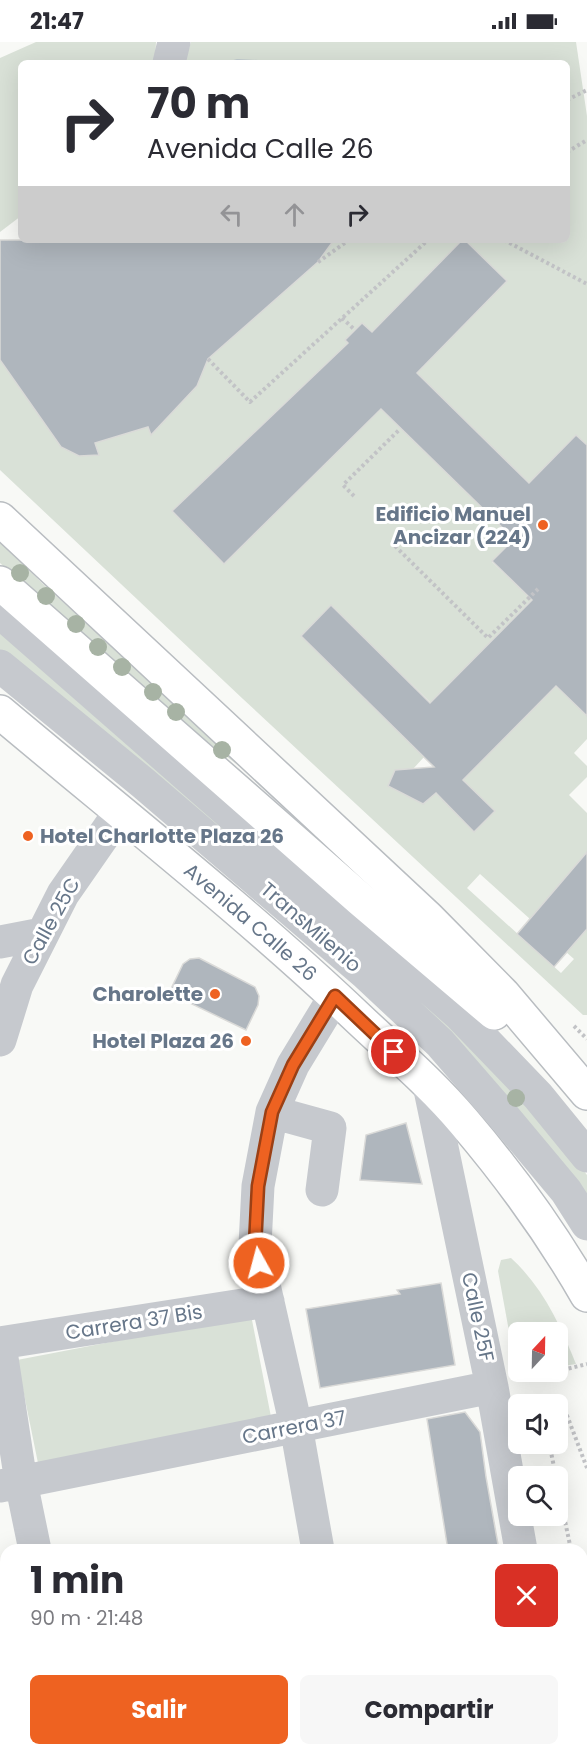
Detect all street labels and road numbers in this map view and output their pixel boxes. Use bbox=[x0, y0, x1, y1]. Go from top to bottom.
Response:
street label: Avenida Calle 26 bbox=[178, 856, 323, 988]
street label: Calle 25C bbox=[15, 872, 87, 970]
street label: TransMilenio bbox=[255, 875, 367, 979]
street label: Calle 25F bbox=[455, 1270, 501, 1364]
street label: Carrera 37 Bis bbox=[64, 1297, 204, 1347]
street label: Carrera 37 bbox=[240, 1403, 348, 1451]

